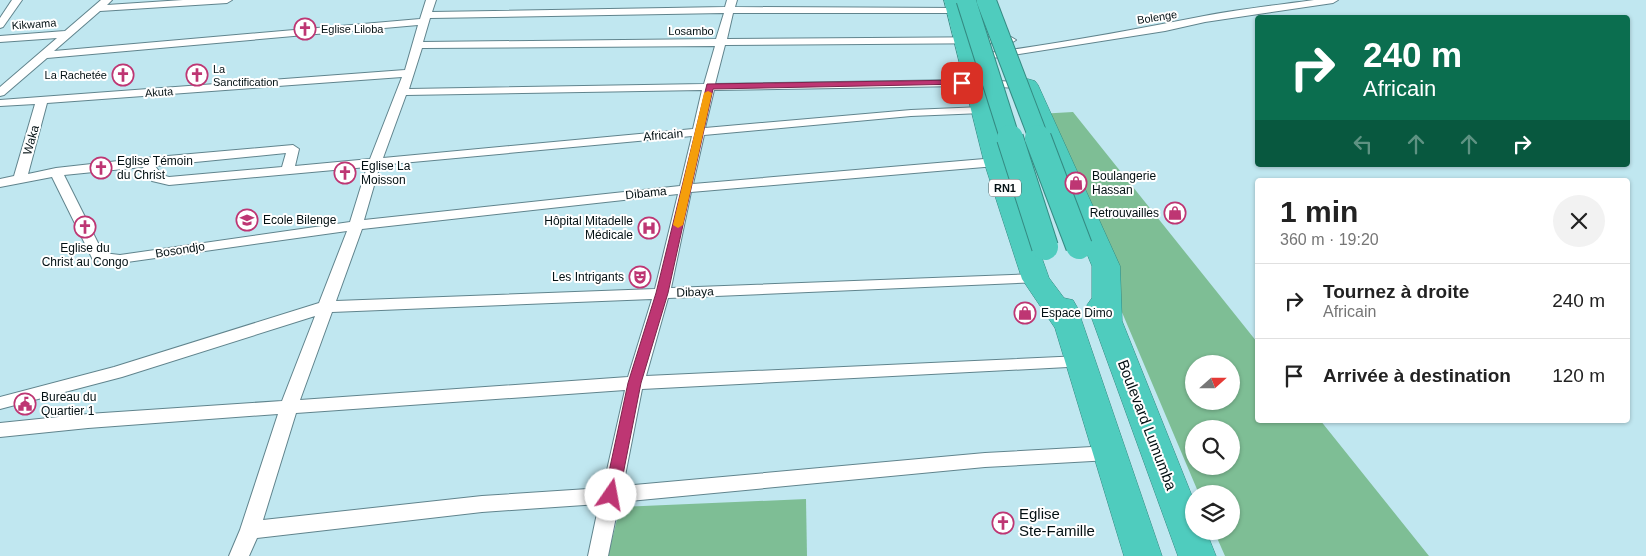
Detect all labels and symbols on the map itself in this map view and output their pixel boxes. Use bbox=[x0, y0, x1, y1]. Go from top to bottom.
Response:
street label: Bolenge bbox=[1136, 8, 1178, 26]
street label: Kikwama bbox=[11, 16, 58, 32]
church icon: Eglise Liloba bbox=[293, 17, 317, 41]
place label: Eglise Liloba bbox=[321, 23, 384, 35]
street label: Losambo bbox=[668, 25, 714, 37]
pin bbox=[941, 62, 983, 104]
church icon: La Rachetée bbox=[111, 63, 135, 87]
church icon: La Sanctification bbox=[185, 63, 209, 87]
place label: La Sanctification bbox=[213, 63, 278, 88]
place label: La Rachetée bbox=[45, 69, 107, 81]
street label: Akuta bbox=[145, 85, 174, 99]
street label: Waka bbox=[20, 123, 42, 156]
street label: Africain bbox=[642, 126, 684, 144]
place label: Eglise Témoin du Christ bbox=[117, 154, 193, 182]
church icon: Eglise Témoin du Christ bbox=[89, 156, 113, 180]
place label: Eglise La Moisson bbox=[361, 159, 411, 187]
church icon: Eglise La Moisson bbox=[333, 161, 357, 185]
place label: Boulangerie Hassan bbox=[1092, 169, 1156, 197]
shop icon: Boulangerie Hassan bbox=[1064, 171, 1088, 195]
road number: RN1 bbox=[989, 180, 1021, 197]
street label: Dibama bbox=[625, 184, 668, 202]
shop icon: Retrouvailles bbox=[1163, 201, 1187, 225]
place label: Retrouvailles bbox=[1090, 206, 1159, 220]
school or university icon: Ecole Bilenge bbox=[235, 208, 259, 232]
place label: Ecole Bilenge bbox=[263, 213, 337, 227]
place label: Hôpital Mitadelle Médicale bbox=[544, 214, 633, 242]
church icon: Eglise du Christ au Congo bbox=[73, 215, 97, 239]
hospital icon: Hôpital Mitadelle Médicale bbox=[637, 216, 661, 240]
street label: Bosondjo bbox=[154, 239, 206, 261]
place label: Eglise du Christ au Congo bbox=[42, 241, 129, 269]
theatre icon: Les Intrigants bbox=[628, 265, 652, 289]
place label: Les Intrigants bbox=[552, 270, 624, 284]
street label: Dibaya bbox=[676, 284, 714, 300]
shop icon: Espace Dimo bbox=[1013, 301, 1037, 325]
place label: Espace Dimo bbox=[1041, 306, 1113, 320]
north arrow bbox=[1185, 355, 1240, 410]
street label: Boulevard Lumumba bbox=[1115, 357, 1180, 493]
place label: Bureau du Quartier 1 bbox=[41, 390, 96, 418]
public building icon: Bureau du Quartier 1 bbox=[13, 392, 37, 416]
position arrow bbox=[584, 468, 636, 520]
place label: Eglise Ste-Famille bbox=[1019, 505, 1095, 539]
church icon: Eglise Ste-Famille bbox=[991, 511, 1015, 535]

